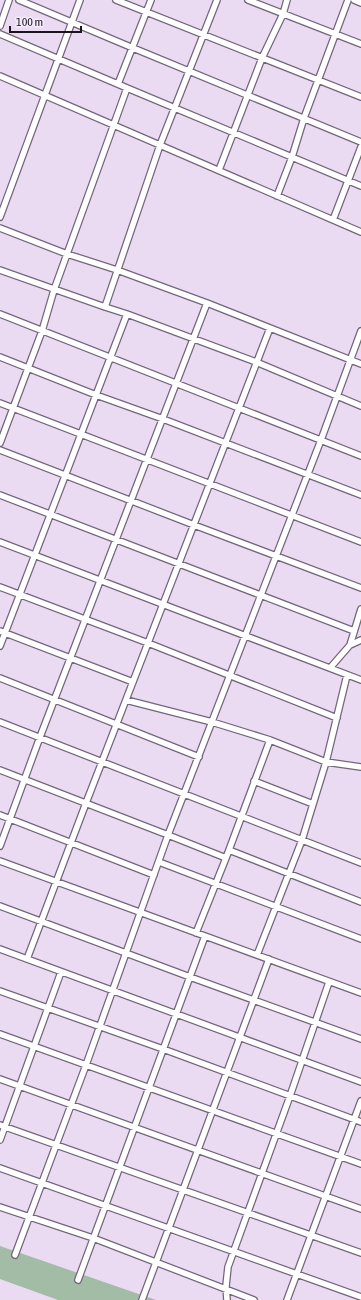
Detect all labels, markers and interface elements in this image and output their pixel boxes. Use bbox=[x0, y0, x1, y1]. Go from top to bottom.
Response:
scale bar bbox=[10, 8, 81, 34]
text: 100 m bbox=[16, 15, 43, 29]

